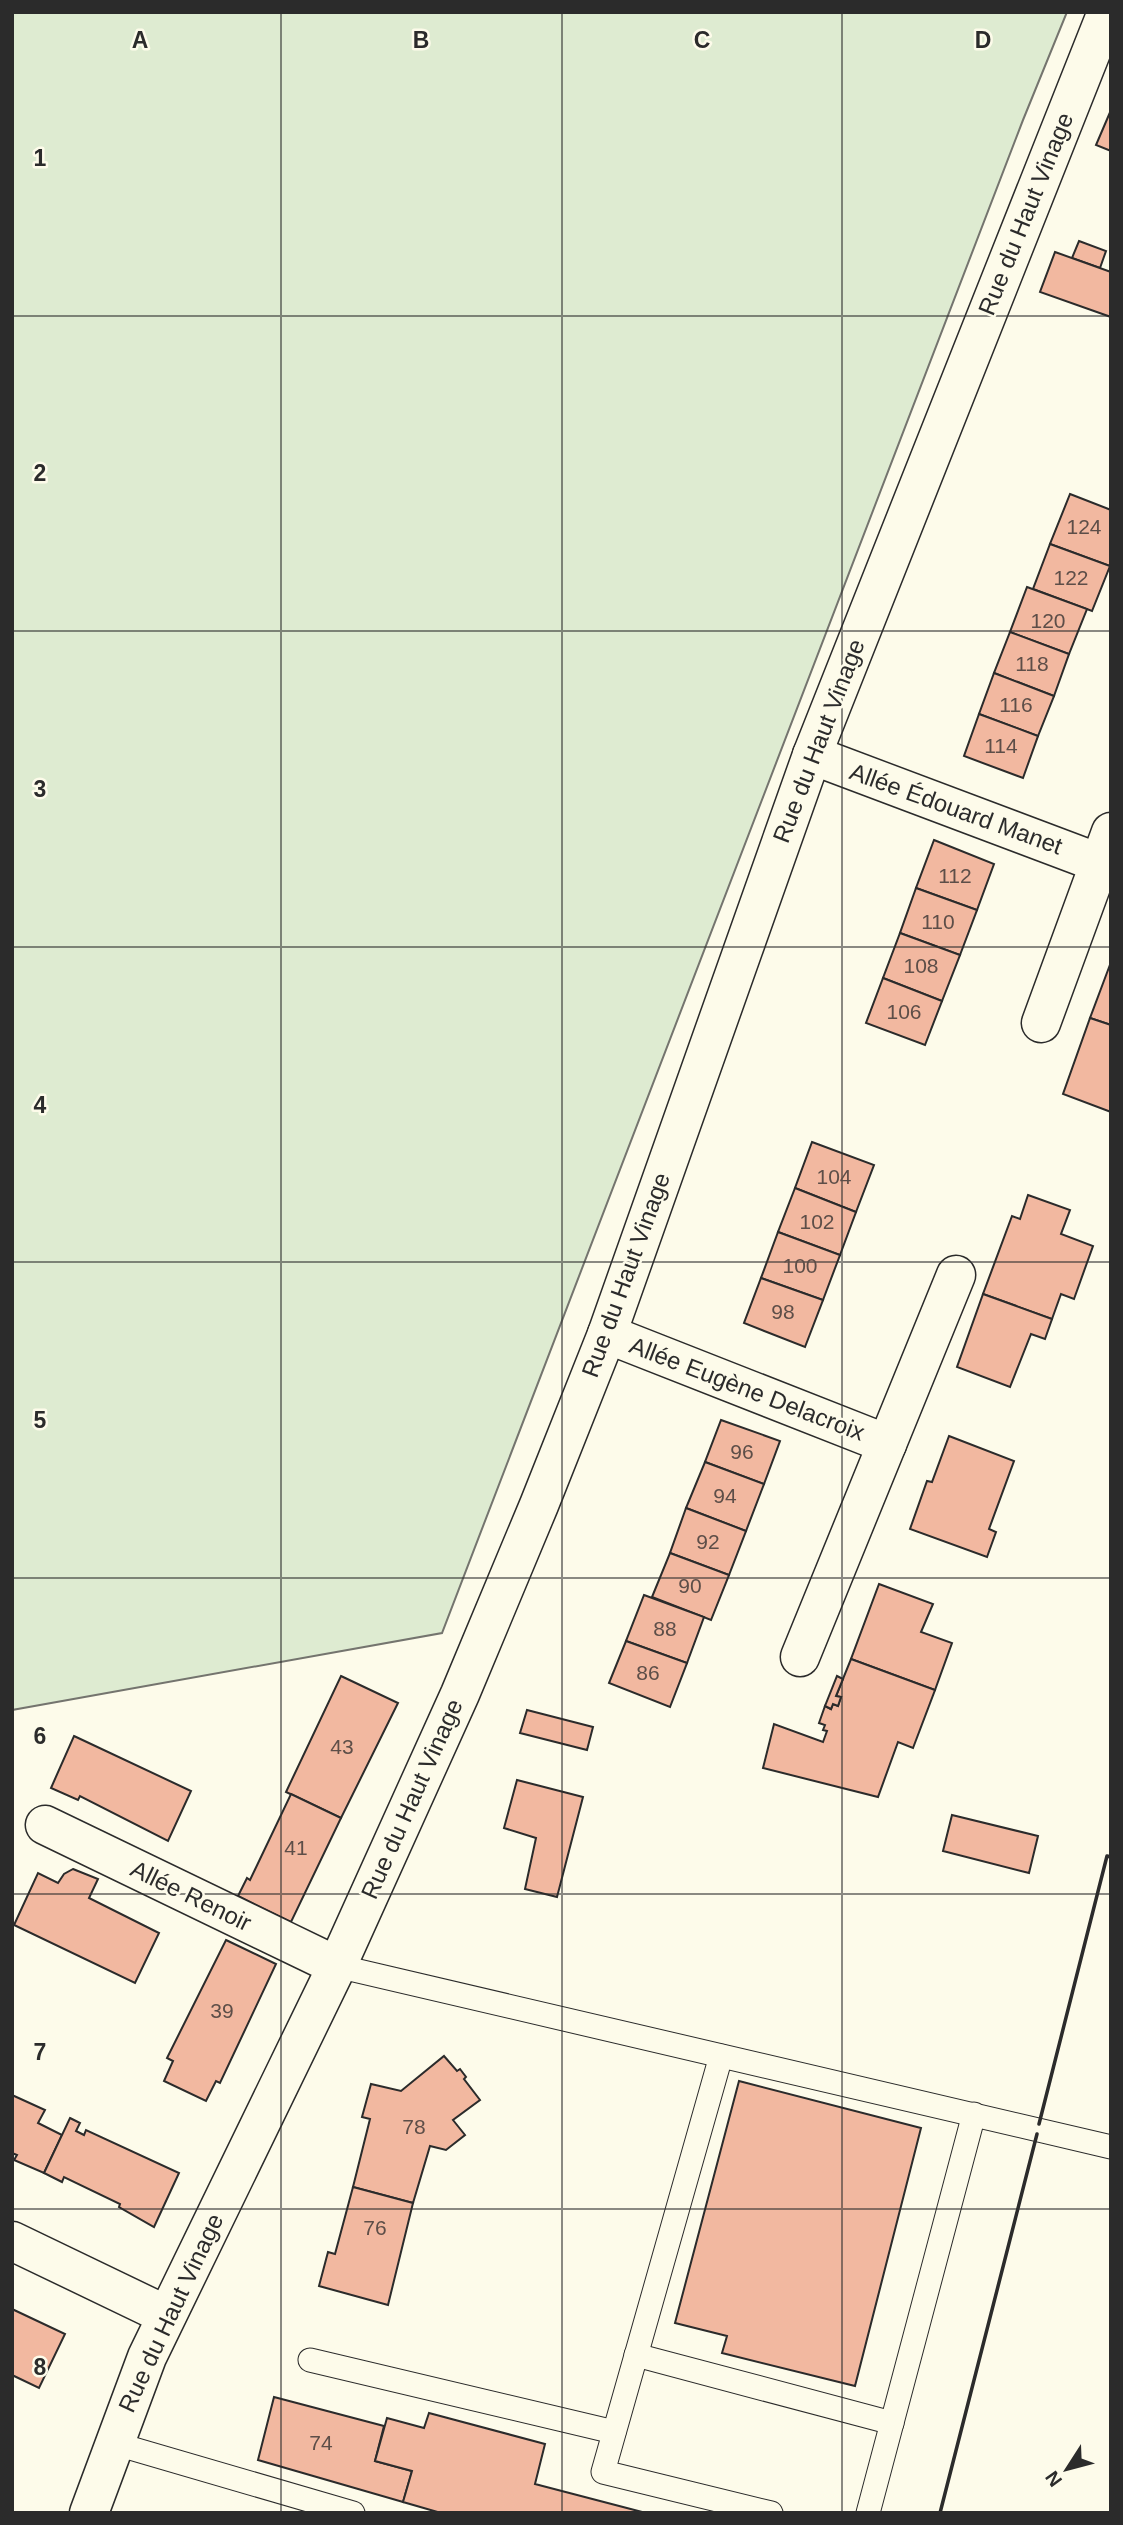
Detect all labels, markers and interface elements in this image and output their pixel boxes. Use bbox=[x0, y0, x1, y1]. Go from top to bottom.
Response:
text: A bbox=[132, 27, 148, 53]
text: B bbox=[413, 27, 429, 53]
text: C bbox=[694, 27, 710, 53]
text: D bbox=[975, 27, 991, 53]
street label: Rue du Haut Vinage bbox=[973, 109, 1078, 319]
text: 1 bbox=[34, 145, 47, 171]
text: 2 bbox=[34, 460, 46, 486]
house number: 124 bbox=[1066, 515, 1102, 538]
house number: 122 bbox=[1053, 566, 1089, 589]
house number: 120 bbox=[1030, 609, 1066, 632]
street label: Rue du Haut Vinage bbox=[767, 635, 870, 846]
house number: 118 bbox=[1015, 652, 1049, 675]
house number: 116 bbox=[999, 693, 1033, 716]
house number: 114 bbox=[984, 734, 1018, 757]
street label: Allée Édouard Manet bbox=[846, 758, 1066, 860]
text: 3 bbox=[34, 776, 46, 802]
house number: 112 bbox=[938, 864, 972, 887]
house number: 110 bbox=[921, 910, 955, 933]
house number: 108 bbox=[903, 954, 939, 977]
house number: 106 bbox=[886, 1000, 922, 1023]
text: 4 bbox=[34, 1092, 47, 1118]
house number: 104 bbox=[816, 1165, 852, 1188]
street label: Rue du Haut Vinage bbox=[576, 1169, 675, 1381]
house number: 102 bbox=[799, 1210, 835, 1233]
house number: 100 bbox=[782, 1254, 818, 1277]
house number: 98 bbox=[771, 1300, 795, 1323]
street label: Allée Eugène Delacroix bbox=[626, 1331, 868, 1446]
text: 5 bbox=[34, 1407, 47, 1433]
house number: 96 bbox=[730, 1440, 754, 1463]
house number: 94 bbox=[713, 1484, 737, 1507]
house number: 92 bbox=[696, 1530, 720, 1553]
house number: 90 bbox=[678, 1574, 702, 1597]
house number: 88 bbox=[653, 1617, 677, 1640]
house number: 86 bbox=[636, 1661, 660, 1684]
street label: Rue du Haut Vinage bbox=[355, 1695, 468, 1903]
text: 6 bbox=[34, 1723, 46, 1749]
house number: 43 bbox=[330, 1735, 354, 1758]
house number: 41 bbox=[284, 1836, 308, 1859]
street label: Allée Renoir bbox=[127, 1855, 256, 1936]
house number: 39 bbox=[210, 1999, 234, 2022]
text: 7 bbox=[34, 2039, 46, 2065]
house number: 78 bbox=[402, 2115, 426, 2138]
street label: Rue du Haut Vinage bbox=[113, 2209, 228, 2416]
house number: 76 bbox=[363, 2216, 387, 2239]
text: 8 bbox=[34, 2354, 47, 2380]
house number: 74 bbox=[309, 2431, 333, 2454]
north arrow bbox=[1032, 2434, 1102, 2504]
text: N bbox=[1041, 2467, 1066, 2490]

